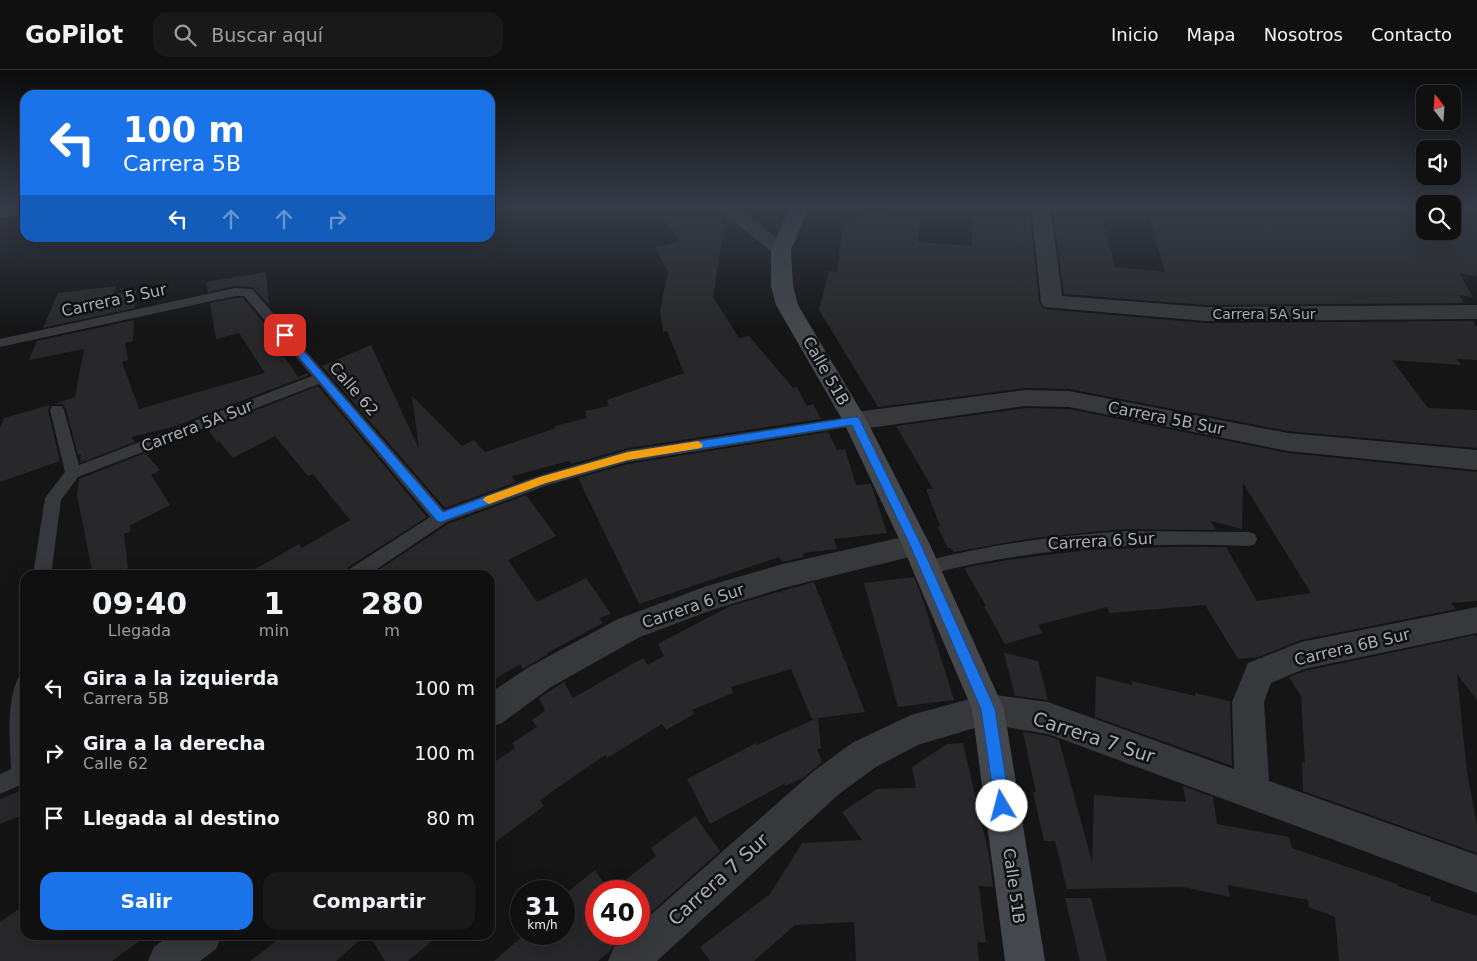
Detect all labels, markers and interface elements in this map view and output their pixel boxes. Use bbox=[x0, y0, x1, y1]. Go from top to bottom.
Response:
search box bbox=[153, 12, 503, 57]
text: GoPilot bbox=[25, 21, 123, 49]
icon: search bbox=[171, 21, 199, 49]
text: Buscar aquí bbox=[211, 24, 323, 46]
text: Inicio bbox=[1111, 24, 1159, 45]
text: Mapa bbox=[1187, 24, 1236, 45]
text: Nosotros bbox=[1264, 24, 1343, 45]
text: Contacto bbox=[1371, 24, 1452, 45]
north arrow bbox=[1416, 85, 1461, 130]
map controls bbox=[1416, 85, 1461, 240]
icon: left bbox=[40, 110, 105, 175]
text: 100 m bbox=[123, 110, 245, 150]
button: sound bbox=[1416, 140, 1461, 185]
text: Carrera 5B bbox=[123, 151, 241, 176]
button: search bbox=[1416, 195, 1461, 240]
icon: left bbox=[164, 205, 192, 233]
icon: ahead bbox=[217, 205, 245, 233]
icon: ahead bbox=[270, 205, 298, 233]
icon: right bbox=[323, 205, 351, 233]
street label: Carrera 5 Sur bbox=[60, 280, 169, 320]
street label: Carrera 5A Sur bbox=[1212, 306, 1316, 322]
pin bbox=[264, 314, 306, 356]
icon: arrive bbox=[271, 321, 299, 349]
street label: Calle 51B bbox=[799, 333, 853, 409]
street label: Calle 62 bbox=[325, 358, 383, 420]
street label: Carrera 5A Sur bbox=[139, 396, 256, 456]
street label: Carrera 5B Sur bbox=[1106, 397, 1226, 439]
street label: Carrera 6 Sur bbox=[1047, 529, 1155, 553]
street label: Carrera 6 Sur bbox=[639, 579, 747, 632]
text: 09:40 bbox=[92, 586, 187, 621]
text: 1 bbox=[263, 586, 284, 621]
text: 280 bbox=[361, 586, 423, 621]
text: Llegada bbox=[108, 621, 171, 640]
text: min bbox=[259, 621, 289, 640]
text: m bbox=[384, 621, 400, 640]
street label: Carrera 6B Sur bbox=[1292, 624, 1412, 670]
text: Gira a la izquierda bbox=[83, 667, 279, 689]
icon: left bbox=[40, 674, 68, 702]
text: 100 m bbox=[414, 677, 475, 699]
text: Carrera 5B bbox=[83, 689, 169, 708]
street label: Carrera 7 Sur bbox=[1030, 707, 1158, 767]
text: Gira a la derecha bbox=[83, 732, 266, 754]
icon: right bbox=[40, 739, 68, 767]
text: 100 m bbox=[414, 742, 475, 764]
text: Calle 62 bbox=[83, 754, 148, 773]
position arrow bbox=[975, 779, 1027, 831]
icon: arrive bbox=[40, 804, 68, 832]
text: Llegada al destino bbox=[83, 807, 280, 829]
text: 80 m bbox=[426, 807, 475, 829]
street label: Carrera 7 Sur bbox=[663, 828, 773, 930]
street label: Calle 51B bbox=[999, 847, 1029, 925]
button: Salir bbox=[40, 872, 253, 930]
button: Compartir bbox=[263, 872, 475, 930]
speed limit sign: 40 bbox=[585, 880, 650, 945]
text: 31 bbox=[525, 892, 560, 921]
text: km/h bbox=[527, 918, 558, 932]

